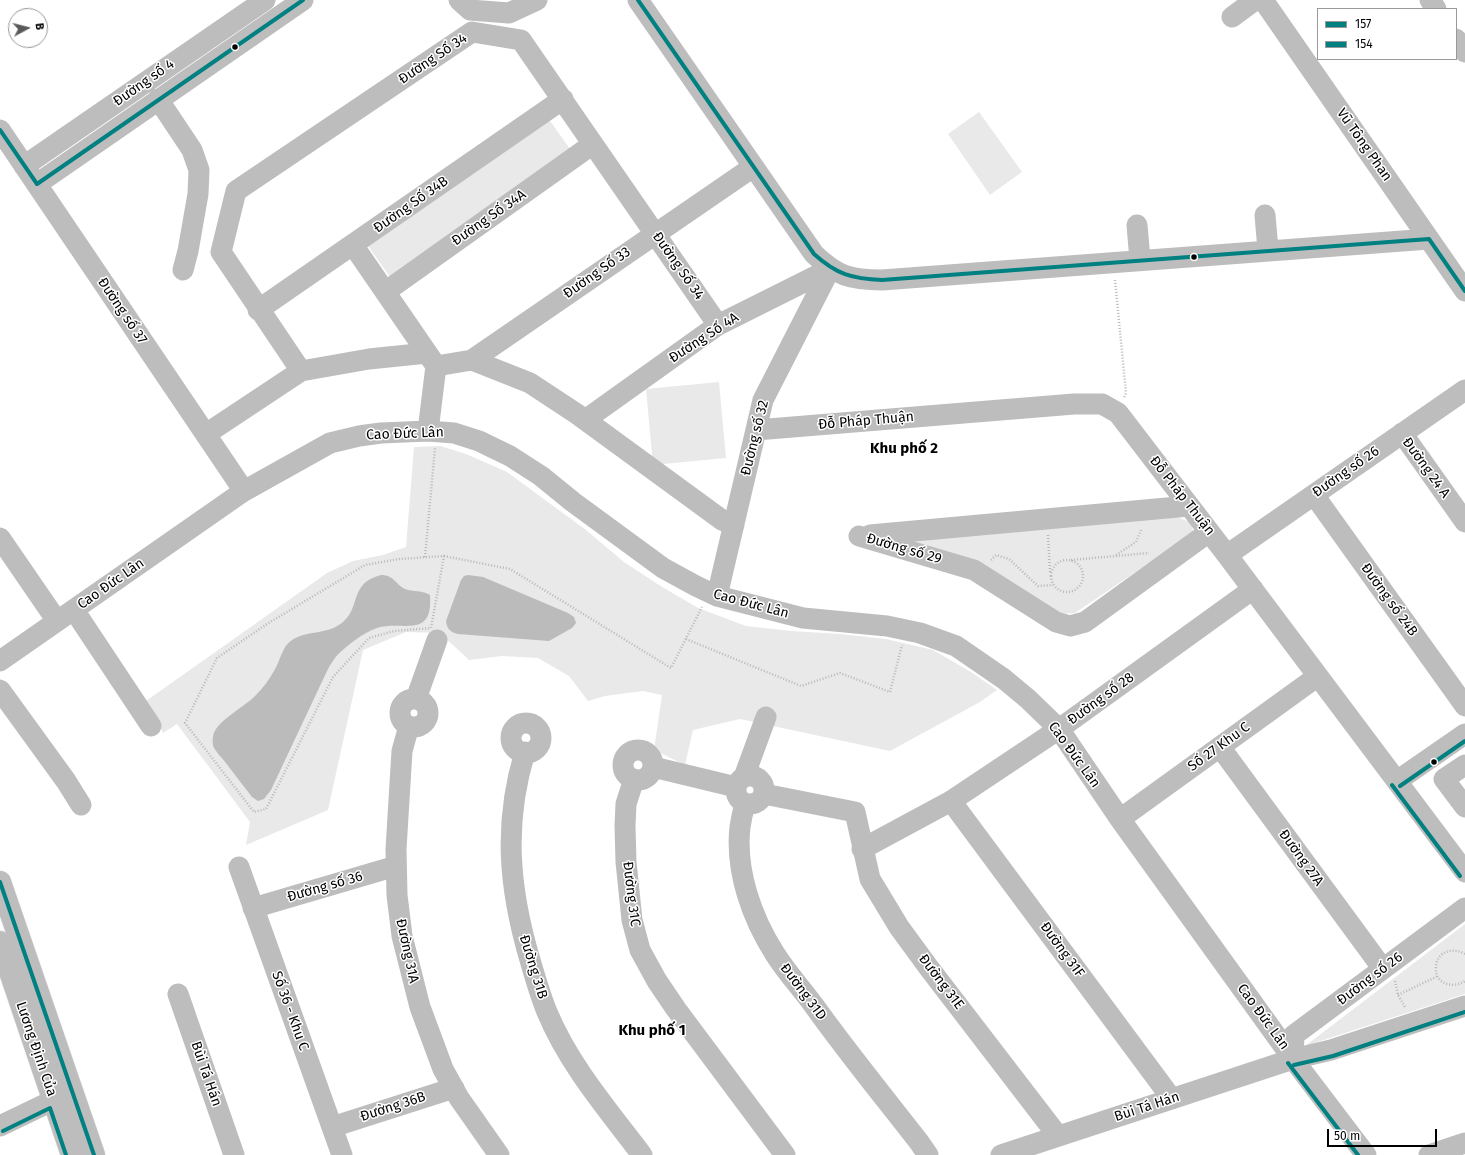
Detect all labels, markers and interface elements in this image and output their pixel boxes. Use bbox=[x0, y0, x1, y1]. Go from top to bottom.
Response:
north arrow bbox=[8, 8, 48, 48]
legend bbox=[1317, 8, 1457, 60]
text: 157 bbox=[1355, 17, 1371, 31]
text: B bbox=[33, 22, 46, 31]
street label: Đường Số 34 bbox=[396, 30, 470, 88]
text: 154 bbox=[1355, 37, 1373, 51]
unlabelled marker bbox=[230, 42, 240, 52]
street label: Đường số 4 bbox=[110, 56, 178, 110]
street label: Vũ Tông Phan bbox=[1333, 105, 1395, 185]
street label: Đường Số 34B bbox=[370, 173, 452, 237]
street label: Đường Số 34A bbox=[449, 186, 529, 250]
street label: Đường Số 34 bbox=[649, 229, 707, 303]
street label: Đường Số 33 bbox=[560, 244, 634, 302]
unlabelled marker bbox=[1189, 252, 1199, 262]
street label: Đường số 37 bbox=[94, 275, 150, 347]
street label: Đường Số 4A bbox=[666, 309, 742, 367]
street label: Đường số 32 bbox=[738, 399, 772, 477]
street label: Đỗ Pháp Thuận bbox=[817, 408, 915, 434]
street label: Cao Đức Lân bbox=[366, 424, 444, 444]
street label: Đường 24 A bbox=[1398, 435, 1454, 501]
district label: Khu phố 2 bbox=[870, 440, 938, 458]
street label: Đường số 26 bbox=[1309, 443, 1383, 501]
street label: Đỗ Pháp Thuận bbox=[1146, 453, 1218, 539]
street label: Đường số 29 bbox=[864, 530, 944, 568]
street label: Cao Đức Lân bbox=[74, 555, 148, 613]
street label: Đường số 24B bbox=[1357, 560, 1421, 640]
street label: Cao Đức Lân bbox=[711, 586, 791, 622]
street label: Đường số 28 bbox=[1065, 669, 1137, 729]
street label: Cao Đức Lân bbox=[1044, 719, 1104, 791]
street label: Số 27 Khu C bbox=[1185, 719, 1253, 775]
unlabelled marker bbox=[1429, 757, 1439, 767]
street label: Đường 27A bbox=[1275, 827, 1327, 889]
street label: Đường 31C bbox=[619, 861, 643, 927]
street label: Đường số 36 bbox=[285, 868, 365, 906]
street label: Đường 31A bbox=[392, 917, 422, 985]
street label: Đường 31F bbox=[1036, 919, 1088, 981]
street label: Đường 31B bbox=[515, 933, 551, 1001]
street label: Đường số 26 bbox=[1334, 949, 1406, 1009]
street label: Đường 31E bbox=[915, 951, 967, 1013]
street label: Đường 31D bbox=[776, 960, 830, 1024]
street label: Số 36 - Khu C bbox=[268, 969, 312, 1053]
street label: Cao Đức Lân bbox=[1233, 981, 1293, 1053]
street label: Lương Định Của bbox=[12, 999, 60, 1099]
district label: Khu phố 1 bbox=[618, 1022, 686, 1040]
street label: Bùi Tá Hán bbox=[187, 1039, 225, 1109]
street label: Đường 36B bbox=[358, 1089, 428, 1125]
street label: Bùi Tá Hán bbox=[1112, 1089, 1182, 1125]
scale bar bbox=[1329, 1121, 1439, 1147]
text: 50 m bbox=[1334, 1129, 1360, 1143]

